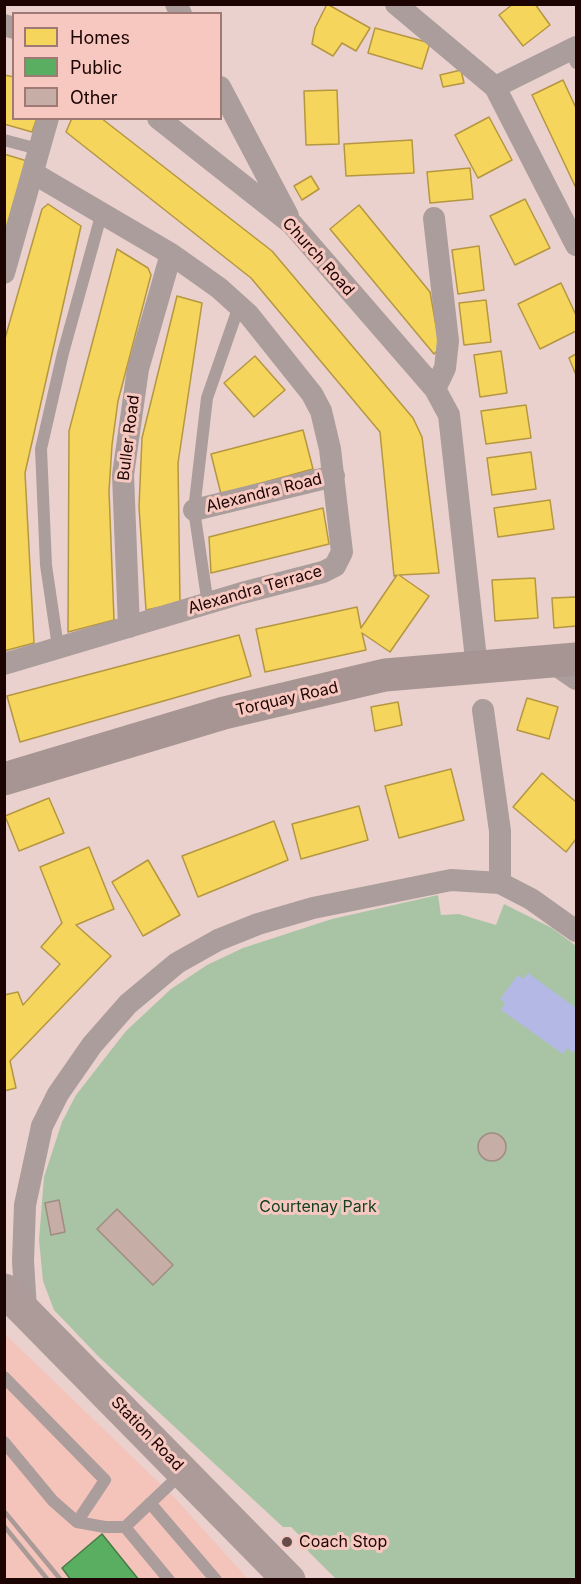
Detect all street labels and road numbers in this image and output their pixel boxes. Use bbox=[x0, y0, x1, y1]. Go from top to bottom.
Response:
street label: Church Road bbox=[278, 214, 358, 300]
street label: Buller Road bbox=[114, 394, 144, 482]
street label: Alexandra Road bbox=[204, 469, 324, 517]
street label: Alexandra Terrace bbox=[186, 562, 324, 618]
street label: Torquay Road bbox=[234, 678, 340, 720]
street label: Station Road bbox=[107, 1393, 187, 1475]

